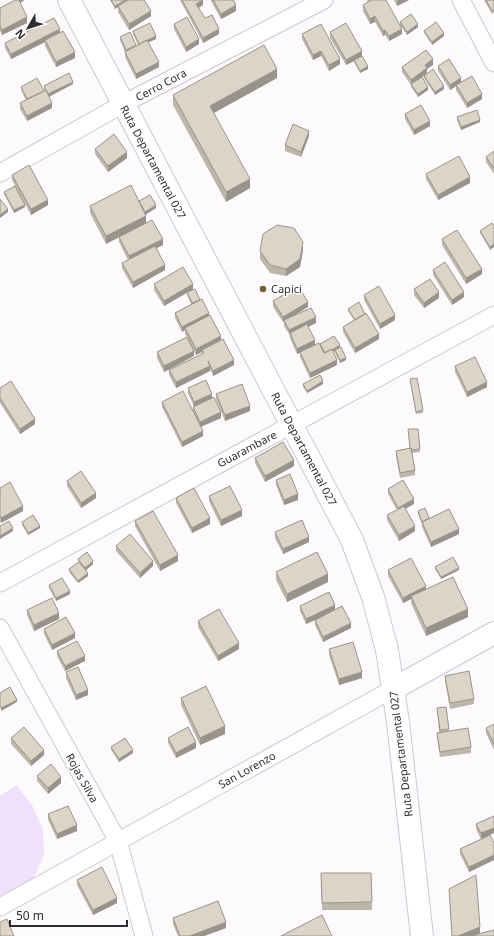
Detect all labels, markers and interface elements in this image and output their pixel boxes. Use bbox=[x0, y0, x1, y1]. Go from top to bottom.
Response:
north arrow bbox=[8, 8, 48, 48]
text: N bbox=[11, 26, 28, 43]
street label: Cerro Cora bbox=[133, 65, 189, 104]
street label: Ruta Departamental 027 bbox=[117, 102, 190, 221]
place label: Capici bbox=[271, 281, 302, 296]
marker: Capici bbox=[258, 284, 268, 294]
street label: Ruta Departamental 027 bbox=[268, 389, 341, 508]
street label: Guarambare bbox=[214, 427, 279, 470]
street label: Ruta Departamental 027 bbox=[385, 690, 416, 818]
street label: San Lorenzo bbox=[215, 747, 278, 791]
street label: Rojas Silva bbox=[63, 750, 102, 805]
scale bar bbox=[10, 902, 127, 928]
text: 50 m bbox=[16, 907, 44, 924]

